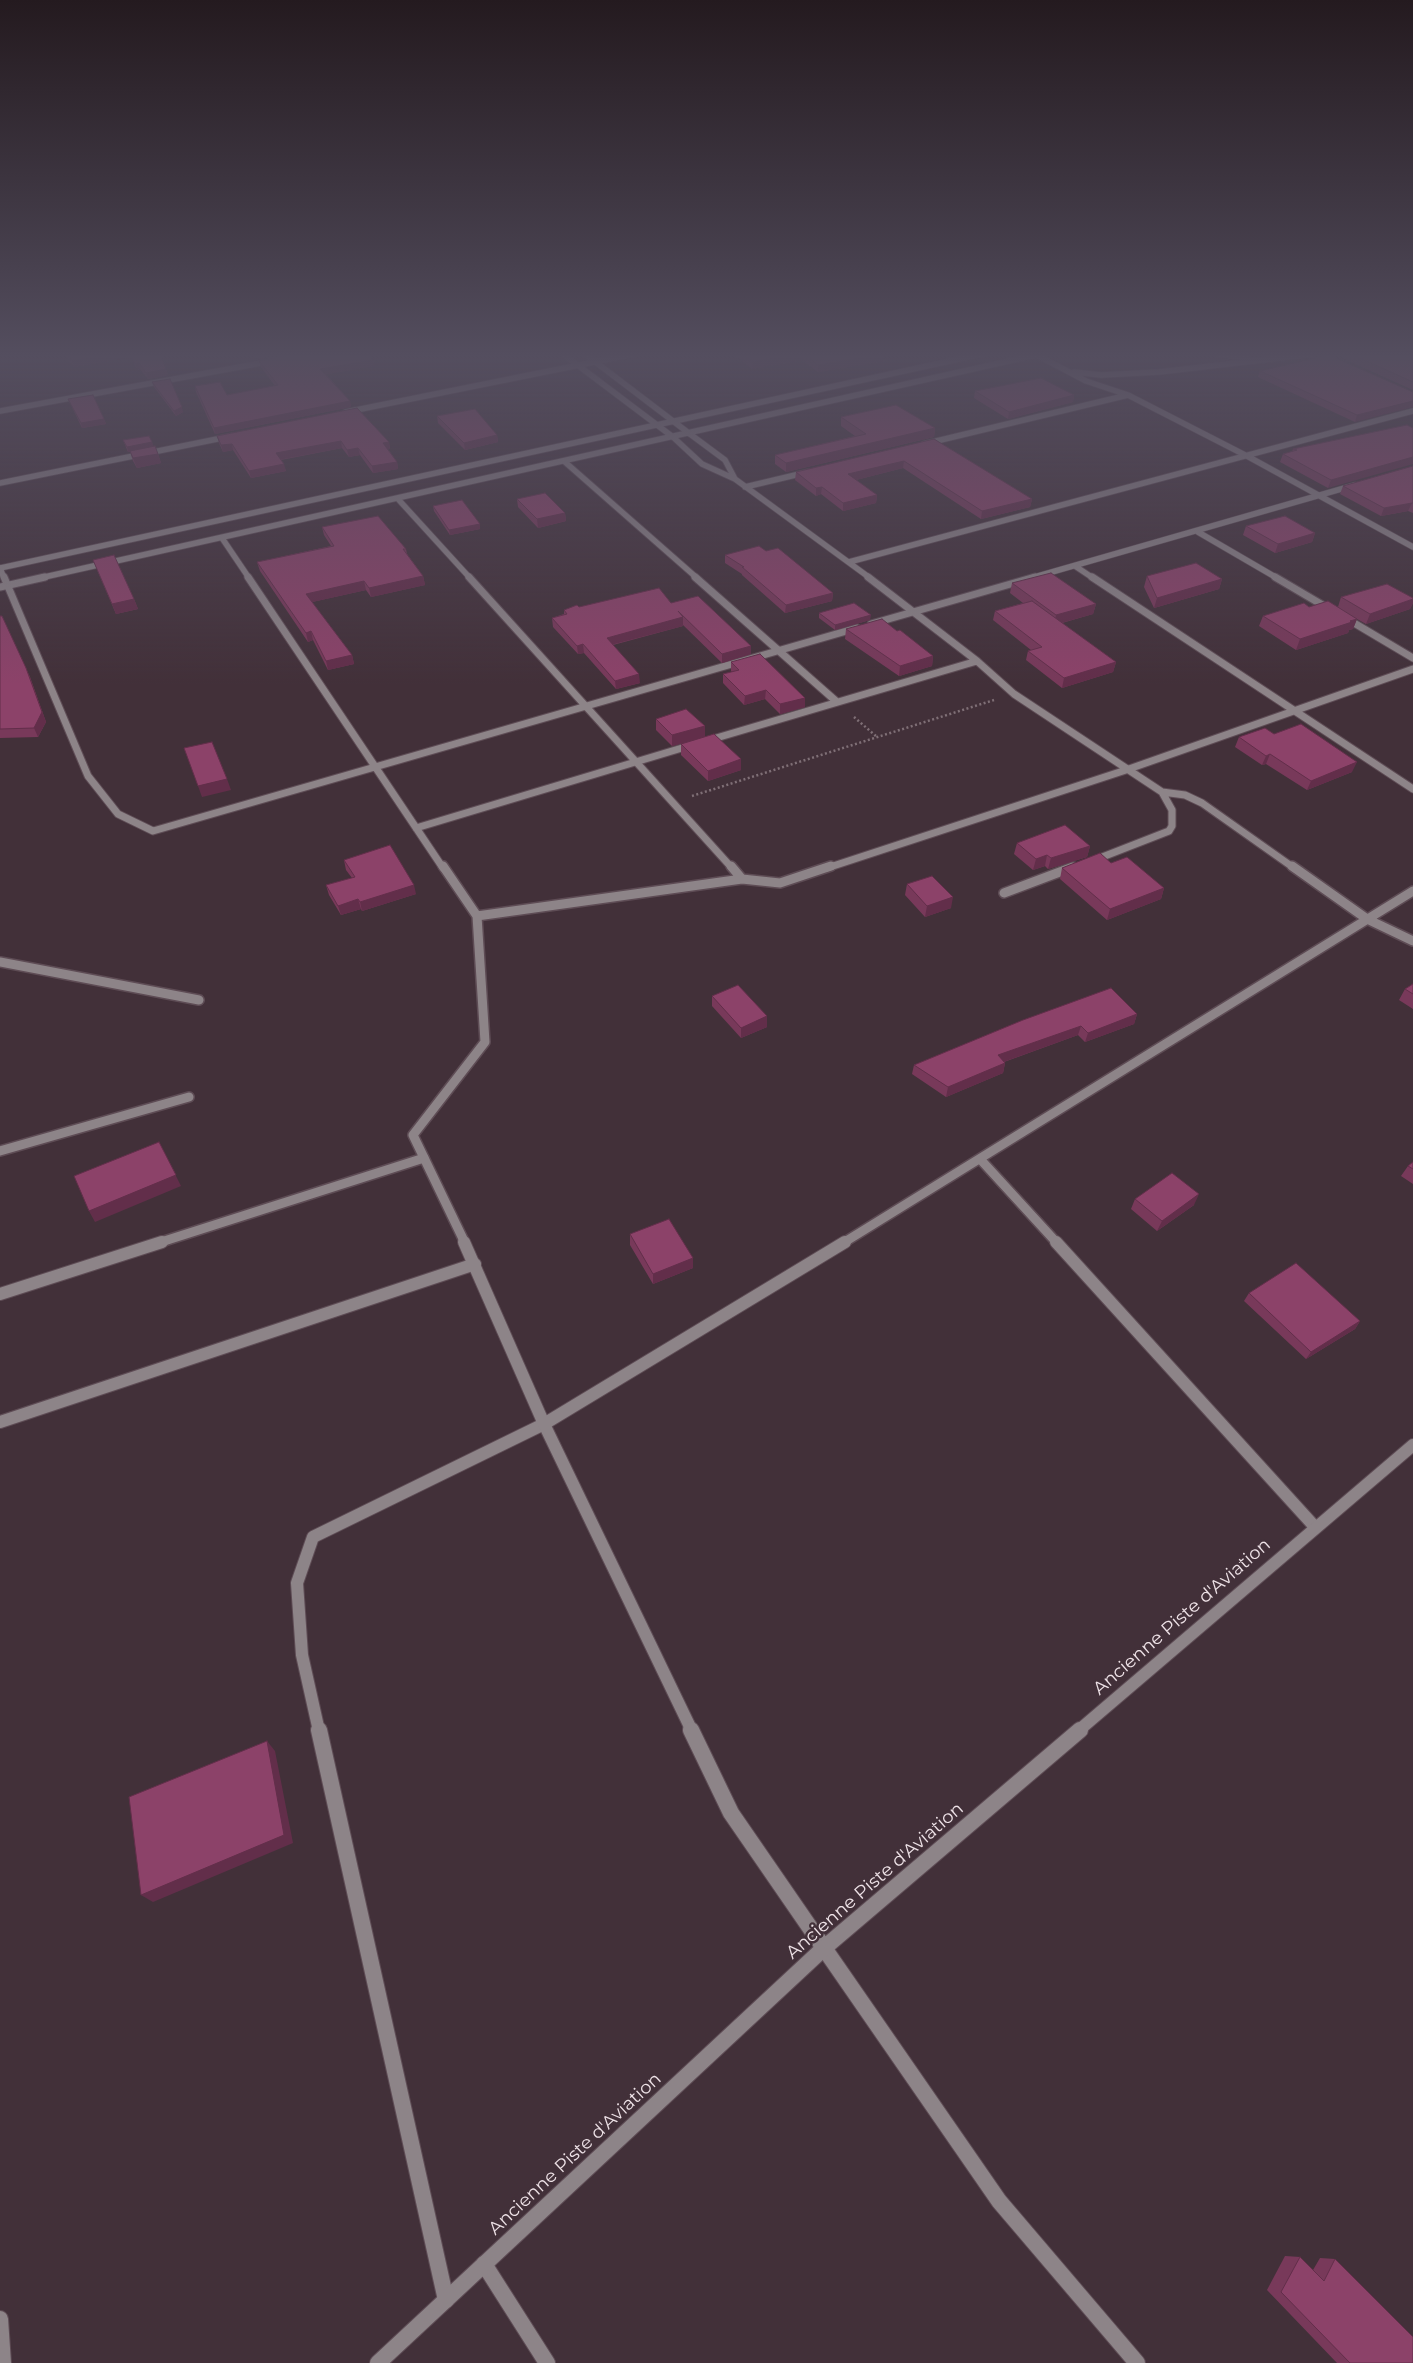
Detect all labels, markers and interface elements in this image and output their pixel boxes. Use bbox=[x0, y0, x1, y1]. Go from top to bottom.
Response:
street label: Ancienne Piste d'Aviation bbox=[1089, 1534, 1275, 1700]
street label: Ancienne Piste d'Aviation bbox=[782, 1798, 968, 1964]
street label: Ancienne Piste d'Aviation bbox=[484, 2068, 666, 2240]

